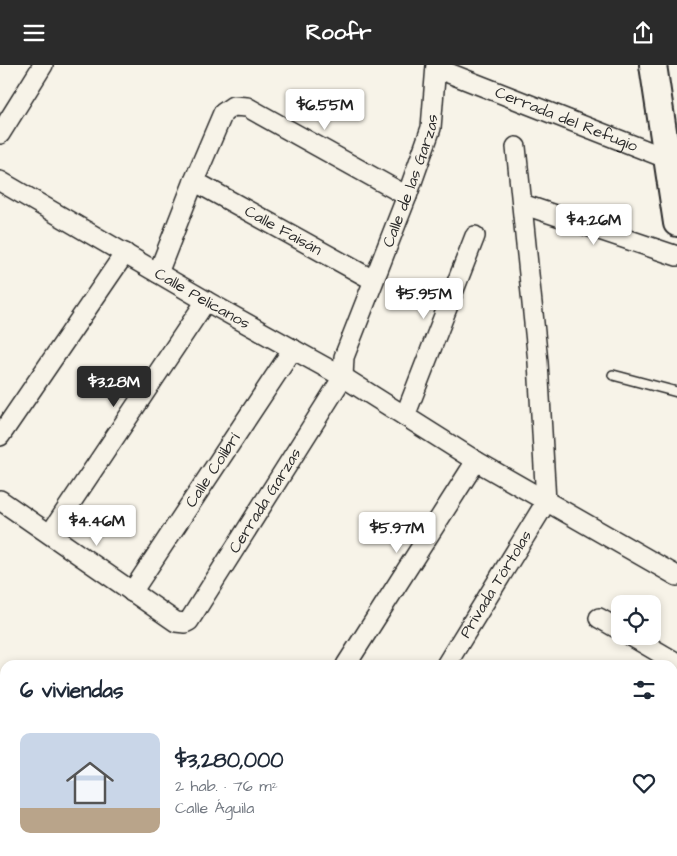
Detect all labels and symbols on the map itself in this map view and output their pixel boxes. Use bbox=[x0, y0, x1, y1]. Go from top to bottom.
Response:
street label: Cerrada del Refugio bbox=[492, 81, 641, 157]
pin: $6.55M bbox=[284, 88, 366, 131]
street label: Calle de las Garzas bbox=[377, 113, 443, 250]
street label: Calle Faisán bbox=[241, 200, 326, 261]
pin: $4.26M bbox=[553, 203, 635, 246]
street label: Calle Pelicanos bbox=[151, 262, 254, 334]
pin: $5.95M bbox=[383, 277, 465, 320]
pin: $3.28M bbox=[73, 365, 155, 408]
street label: Calle Colibrí bbox=[180, 428, 246, 512]
street label: Cerrada Garzas bbox=[223, 444, 306, 558]
pin: $4.46M bbox=[56, 505, 138, 547]
pin: $5.97M bbox=[356, 511, 438, 554]
street label: Privada Tórtolas bbox=[454, 526, 537, 642]

